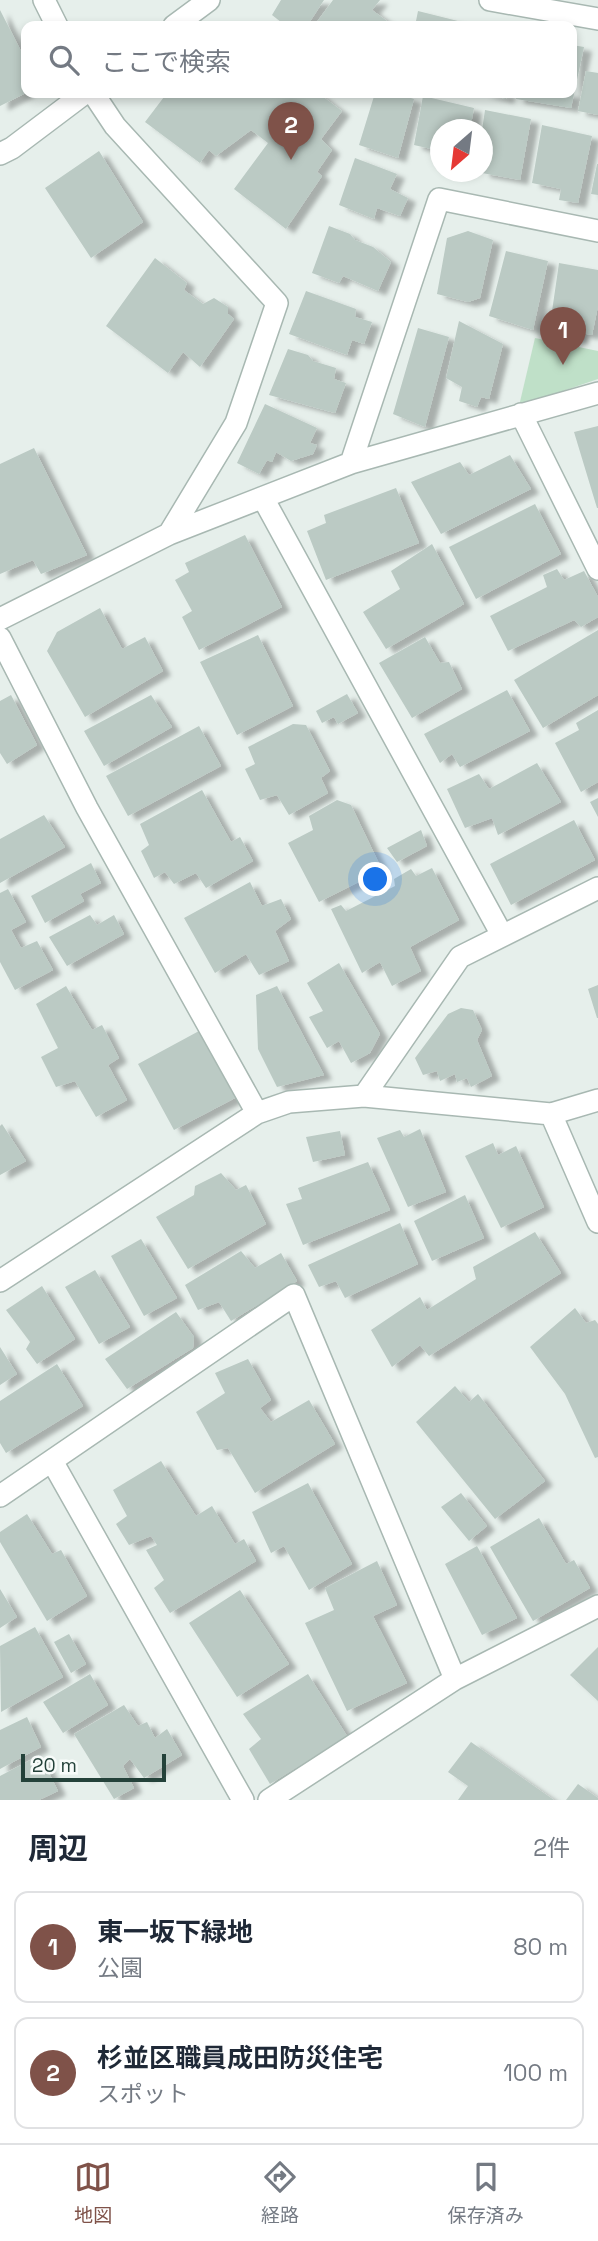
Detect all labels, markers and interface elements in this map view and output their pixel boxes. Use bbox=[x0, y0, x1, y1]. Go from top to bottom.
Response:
search box bbox=[21, 21, 577, 98]
icon: search bbox=[45, 41, 83, 79]
text: ここで検索 bbox=[101, 45, 231, 79]
pin: 2 bbox=[268, 102, 314, 160]
north arrow bbox=[430, 119, 493, 182]
pin: 1 bbox=[540, 307, 586, 365]
your location bbox=[358, 862, 392, 896]
scale bar bbox=[21, 1751, 166, 1783]
text: 20 m bbox=[32, 1753, 77, 1778]
text: 周辺 bbox=[28, 1829, 88, 1868]
text: 2件 bbox=[533, 1833, 570, 1863]
text: 東一坂下緑地 bbox=[97, 1915, 253, 1949]
text: 1 bbox=[48, 1932, 58, 1962]
text: 80 m bbox=[513, 1932, 568, 1962]
text: 公園 bbox=[97, 1953, 143, 1983]
text: 杉並区職員成田防災住宅 bbox=[97, 2041, 383, 2075]
text: 2 bbox=[46, 2058, 60, 2088]
text: 100 m bbox=[503, 2058, 568, 2088]
text: スポット bbox=[97, 2079, 189, 2109]
tab: 地図 bbox=[74, 2158, 112, 2228]
tab: 経路 bbox=[261, 2158, 299, 2228]
tab: 保存済み bbox=[448, 2158, 524, 2228]

